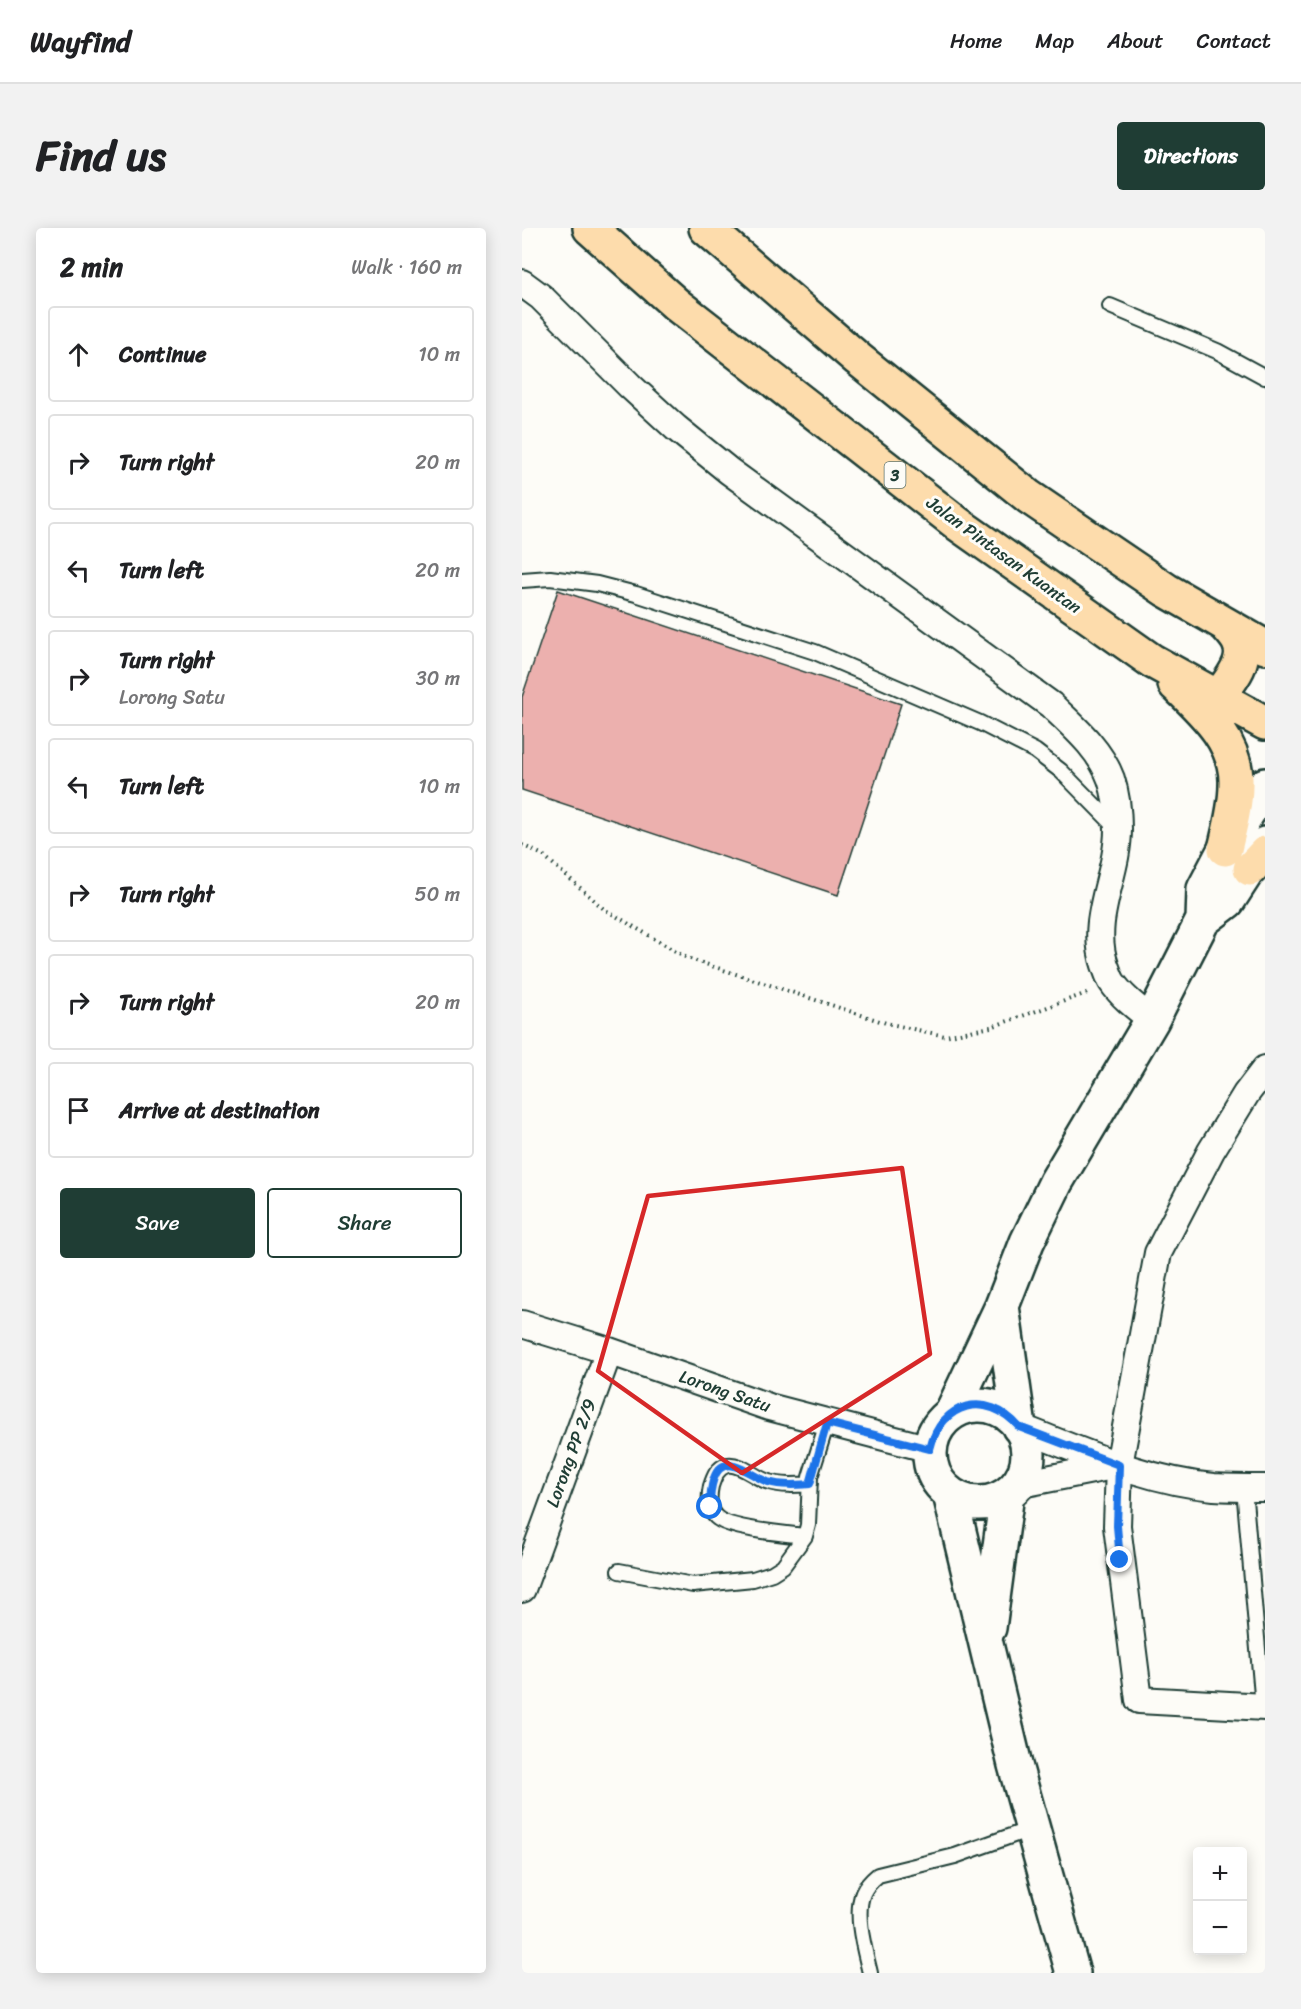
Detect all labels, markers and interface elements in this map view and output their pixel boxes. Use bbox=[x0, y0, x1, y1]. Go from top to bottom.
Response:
text: Wayfind bbox=[30, 17, 131, 66]
text: Home bbox=[950, 22, 1002, 60]
text: Map bbox=[1035, 22, 1074, 60]
text: About bbox=[1107, 22, 1164, 60]
text: Contact bbox=[1197, 22, 1271, 60]
text: Find us bbox=[36, 119, 166, 193]
button: Directions bbox=[1117, 122, 1265, 190]
text: 2 min bbox=[60, 244, 123, 290]
text: Walk · 160 m bbox=[351, 250, 462, 285]
text: Continue bbox=[119, 335, 207, 374]
text: 10 m bbox=[418, 337, 460, 372]
icon: ahead bbox=[62, 338, 95, 371]
text: Turn right bbox=[119, 443, 214, 482]
text: 20 m bbox=[415, 445, 460, 480]
icon: right bbox=[62, 446, 95, 479]
road number: 3 bbox=[884, 462, 906, 488]
street label: Jalan Pintasan Kuantan bbox=[919, 487, 1089, 623]
text: Turn left bbox=[119, 551, 204, 590]
text: 20 m bbox=[415, 553, 460, 588]
icon: left bbox=[62, 554, 95, 587]
text: Turn right bbox=[119, 641, 214, 680]
text: 30 m bbox=[416, 661, 460, 696]
icon: right bbox=[62, 662, 95, 695]
text: Lorong Satu bbox=[119, 680, 225, 715]
text: Turn left bbox=[119, 767, 204, 806]
text: 10 m bbox=[418, 769, 460, 804]
icon: left bbox=[62, 770, 95, 803]
text: Turn right bbox=[119, 875, 214, 914]
text: 50 m bbox=[415, 877, 460, 912]
icon: right bbox=[62, 878, 95, 911]
text: Turn right bbox=[119, 983, 214, 1022]
text: 20 m bbox=[415, 985, 460, 1020]
icon: right bbox=[62, 986, 95, 1019]
text: Arrive at destination bbox=[119, 1091, 320, 1130]
icon: arrive bbox=[62, 1094, 95, 1127]
button: Save bbox=[60, 1188, 255, 1258]
button: Share bbox=[267, 1188, 462, 1258]
street label: Lorong Satu bbox=[675, 1360, 776, 1422]
street label: Lorong PP 2/9 bbox=[536, 1394, 606, 1512]
route start bbox=[696, 1493, 722, 1519]
route end bbox=[1106, 1546, 1132, 1572]
map controls bbox=[1193, 1847, 1247, 1955]
button: + bbox=[1193, 1847, 1247, 1901]
button: − bbox=[1193, 1901, 1247, 1955]

